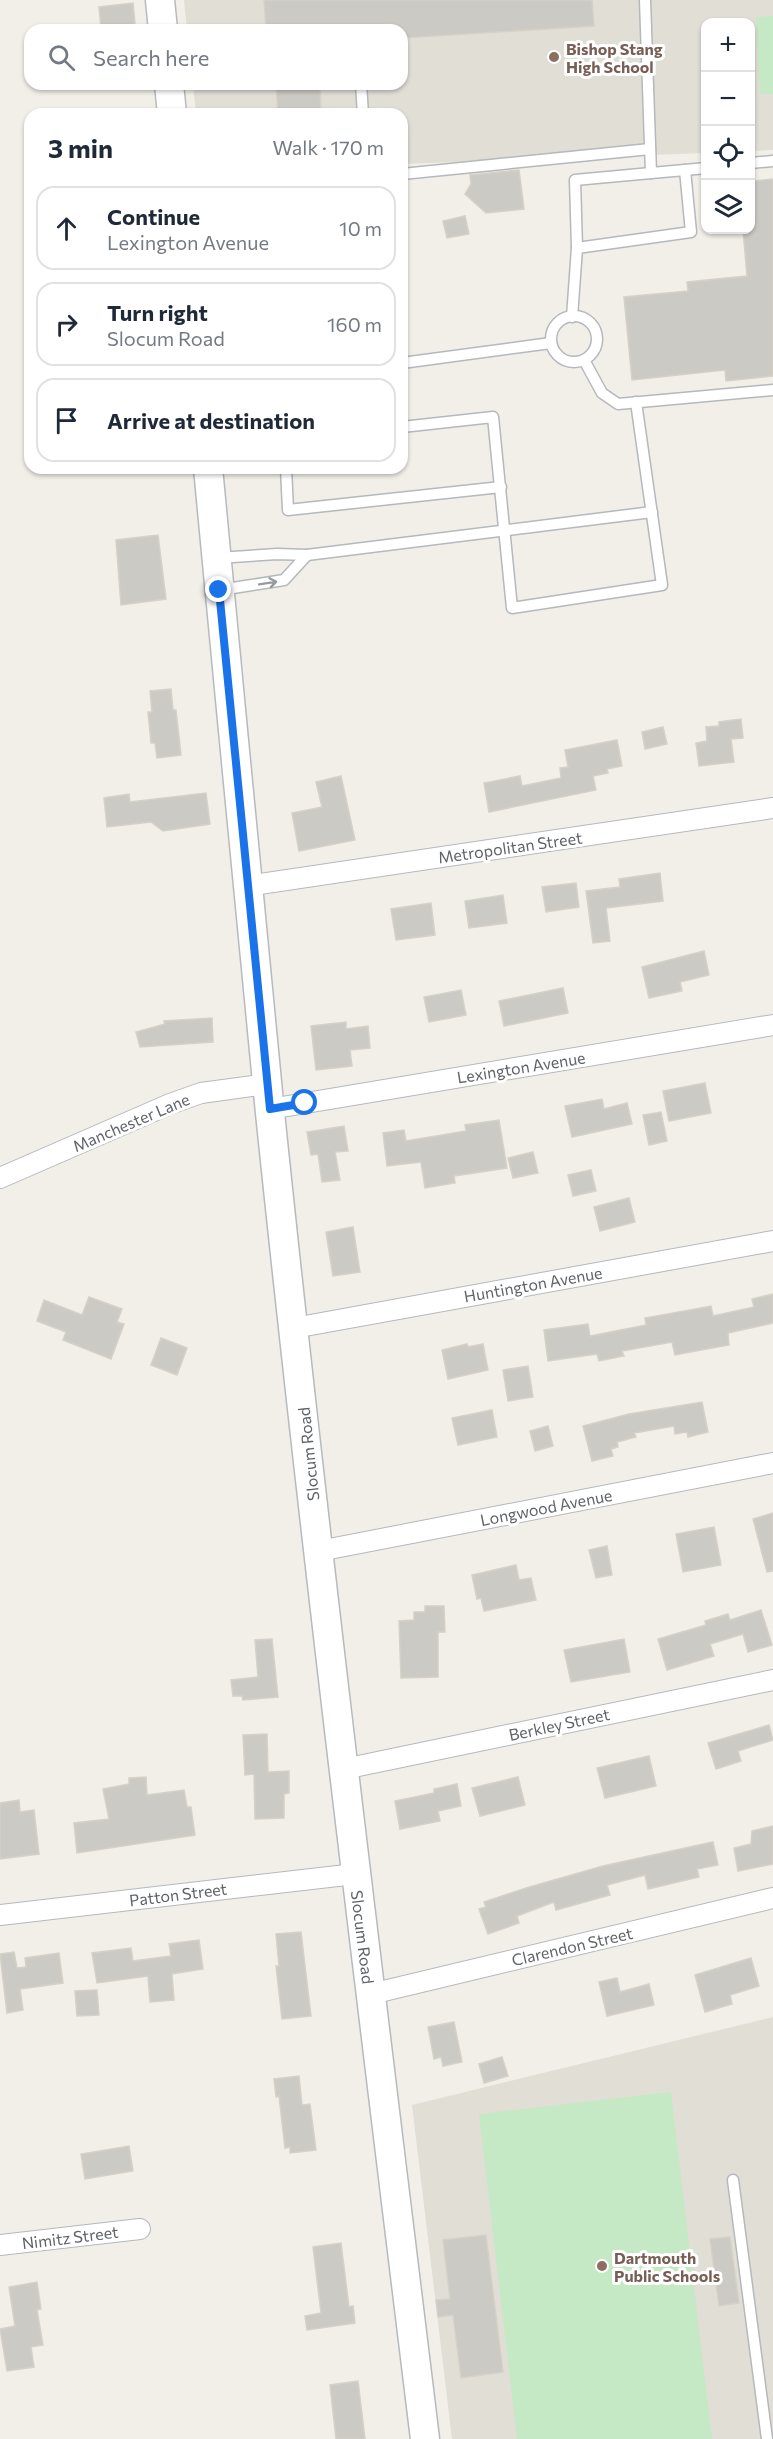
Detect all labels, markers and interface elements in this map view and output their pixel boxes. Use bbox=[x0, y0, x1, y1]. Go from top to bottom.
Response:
map controls bbox=[701, 18, 755, 234]
button: + bbox=[701, 18, 755, 72]
search box bbox=[24, 24, 408, 90]
place label: Bishop Stang High School bbox=[566, 39, 663, 76]
icon: search bbox=[45, 41, 78, 74]
text: Search here bbox=[93, 44, 209, 71]
marker: Bishop Stang High School bbox=[547, 50, 561, 64]
button: − bbox=[701, 72, 755, 126]
button: locate bbox=[701, 126, 755, 180]
text: 3 min bbox=[48, 132, 113, 163]
text: Walk · 170 m bbox=[273, 135, 384, 159]
button: layers bbox=[701, 180, 755, 234]
text: Continue bbox=[107, 203, 200, 230]
icon: ahead bbox=[50, 212, 83, 245]
text: 10 m bbox=[339, 216, 382, 240]
text: Lexington Avenue bbox=[107, 230, 269, 254]
text: Turn right bbox=[107, 299, 208, 326]
icon: right bbox=[50, 308, 83, 341]
text: 160 m bbox=[327, 312, 382, 336]
text: Slocum Road bbox=[107, 326, 225, 350]
icon: arrive bbox=[50, 404, 83, 437]
text: Arrive at destination bbox=[107, 407, 315, 434]
route end bbox=[205, 576, 231, 602]
one-way arrow bbox=[258, 577, 278, 588]
street label: Metropolitan Street bbox=[437, 827, 584, 867]
street label: Lexington Avenue bbox=[455, 1047, 587, 1087]
street label: Manchester Lane bbox=[70, 1089, 192, 1155]
route start bbox=[291, 1089, 317, 1115]
street label: Huntington Avenue bbox=[462, 1262, 604, 1306]
street label: Slocum Road bbox=[294, 1406, 322, 1502]
street label: Longwood Avenue bbox=[478, 1485, 614, 1529]
street label: Berkley Street bbox=[507, 1704, 612, 1744]
street label: Patton Street bbox=[128, 1879, 228, 1909]
street label: Slocum Road bbox=[348, 1889, 378, 1985]
street label: Clarendon Street bbox=[510, 1923, 635, 1969]
street label: Nimitz Street bbox=[21, 2222, 120, 2252]
place label: Dartmouth Public Schools bbox=[614, 2248, 720, 2285]
marker: Dartmouth Public Schools bbox=[595, 2259, 609, 2273]

